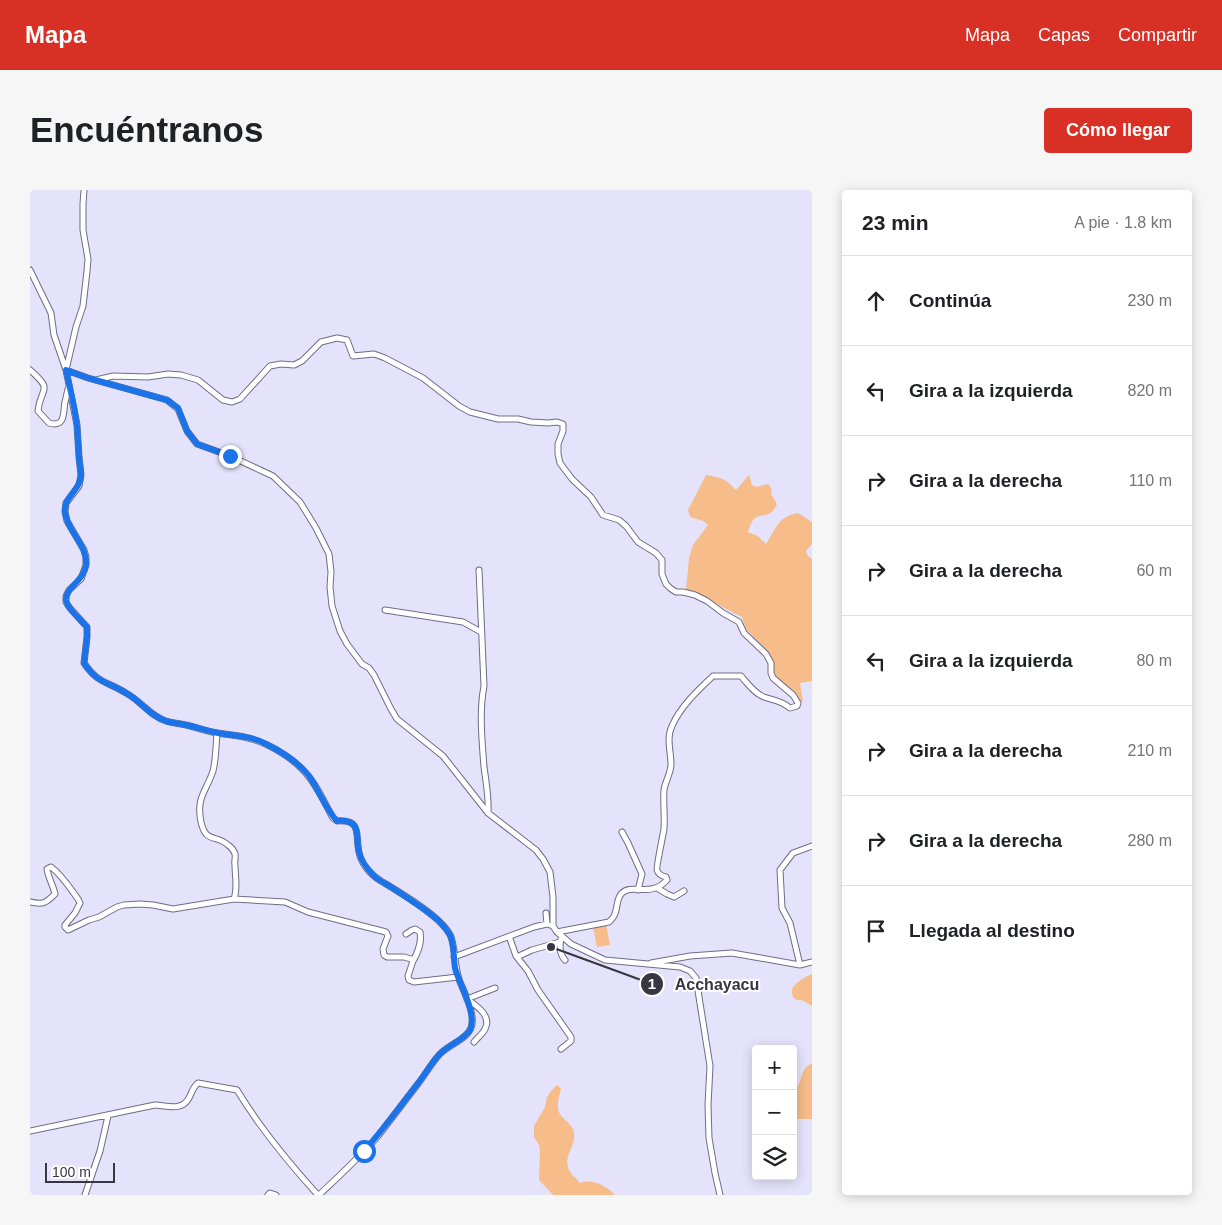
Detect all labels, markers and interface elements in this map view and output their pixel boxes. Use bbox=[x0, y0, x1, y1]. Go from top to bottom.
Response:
text: Mapa bbox=[25, 21, 86, 48]
text: Mapa bbox=[965, 25, 1010, 45]
text: Capas bbox=[1038, 25, 1090, 45]
text: Compartir bbox=[1118, 25, 1197, 45]
button: Cómo llegar bbox=[1044, 108, 1192, 153]
text: Encuéntranos bbox=[30, 110, 263, 149]
text: 23 min bbox=[862, 211, 929, 234]
text: A pie · 1.8 km bbox=[1074, 214, 1172, 231]
icon: ahead bbox=[862, 287, 890, 315]
text: Continúa bbox=[909, 290, 991, 311]
text: 230 m bbox=[1128, 292, 1172, 309]
icon: left bbox=[862, 377, 890, 405]
text: Gira a la izquierda bbox=[909, 380, 1073, 401]
text: 820 m bbox=[1128, 382, 1172, 399]
route end bbox=[219, 445, 242, 468]
icon: right bbox=[862, 467, 890, 495]
text: Gira a la derecha bbox=[909, 470, 1062, 491]
text: 110 m bbox=[1129, 472, 1172, 489]
icon: right bbox=[862, 557, 890, 585]
text: Gira a la derecha bbox=[909, 560, 1062, 581]
text: 60 m bbox=[1136, 562, 1172, 579]
icon: left bbox=[862, 647, 890, 675]
text: Gira a la izquierda bbox=[909, 650, 1073, 671]
text: 80 m bbox=[1136, 652, 1172, 669]
icon: right bbox=[862, 737, 890, 765]
text: Gira a la derecha bbox=[909, 740, 1062, 761]
text: 210 m bbox=[1128, 742, 1172, 759]
icon: right bbox=[862, 827, 890, 855]
text: Gira a la derecha bbox=[909, 830, 1062, 851]
text: 280 m bbox=[1128, 832, 1172, 849]
icon: arrive bbox=[862, 917, 890, 945]
text: Llegada al destino bbox=[909, 920, 1075, 941]
callout: Acchayacu bbox=[640, 969, 769, 1000]
text: 1 bbox=[648, 975, 656, 992]
text: Acchayacu bbox=[675, 976, 759, 993]
map controls bbox=[752, 1045, 797, 1180]
button: + bbox=[752, 1045, 797, 1090]
button: − bbox=[752, 1090, 797, 1135]
button: layers bbox=[752, 1135, 797, 1180]
route start bbox=[353, 1140, 376, 1163]
scale bar bbox=[45, 1160, 115, 1183]
text: 100 m bbox=[52, 1164, 91, 1180]

